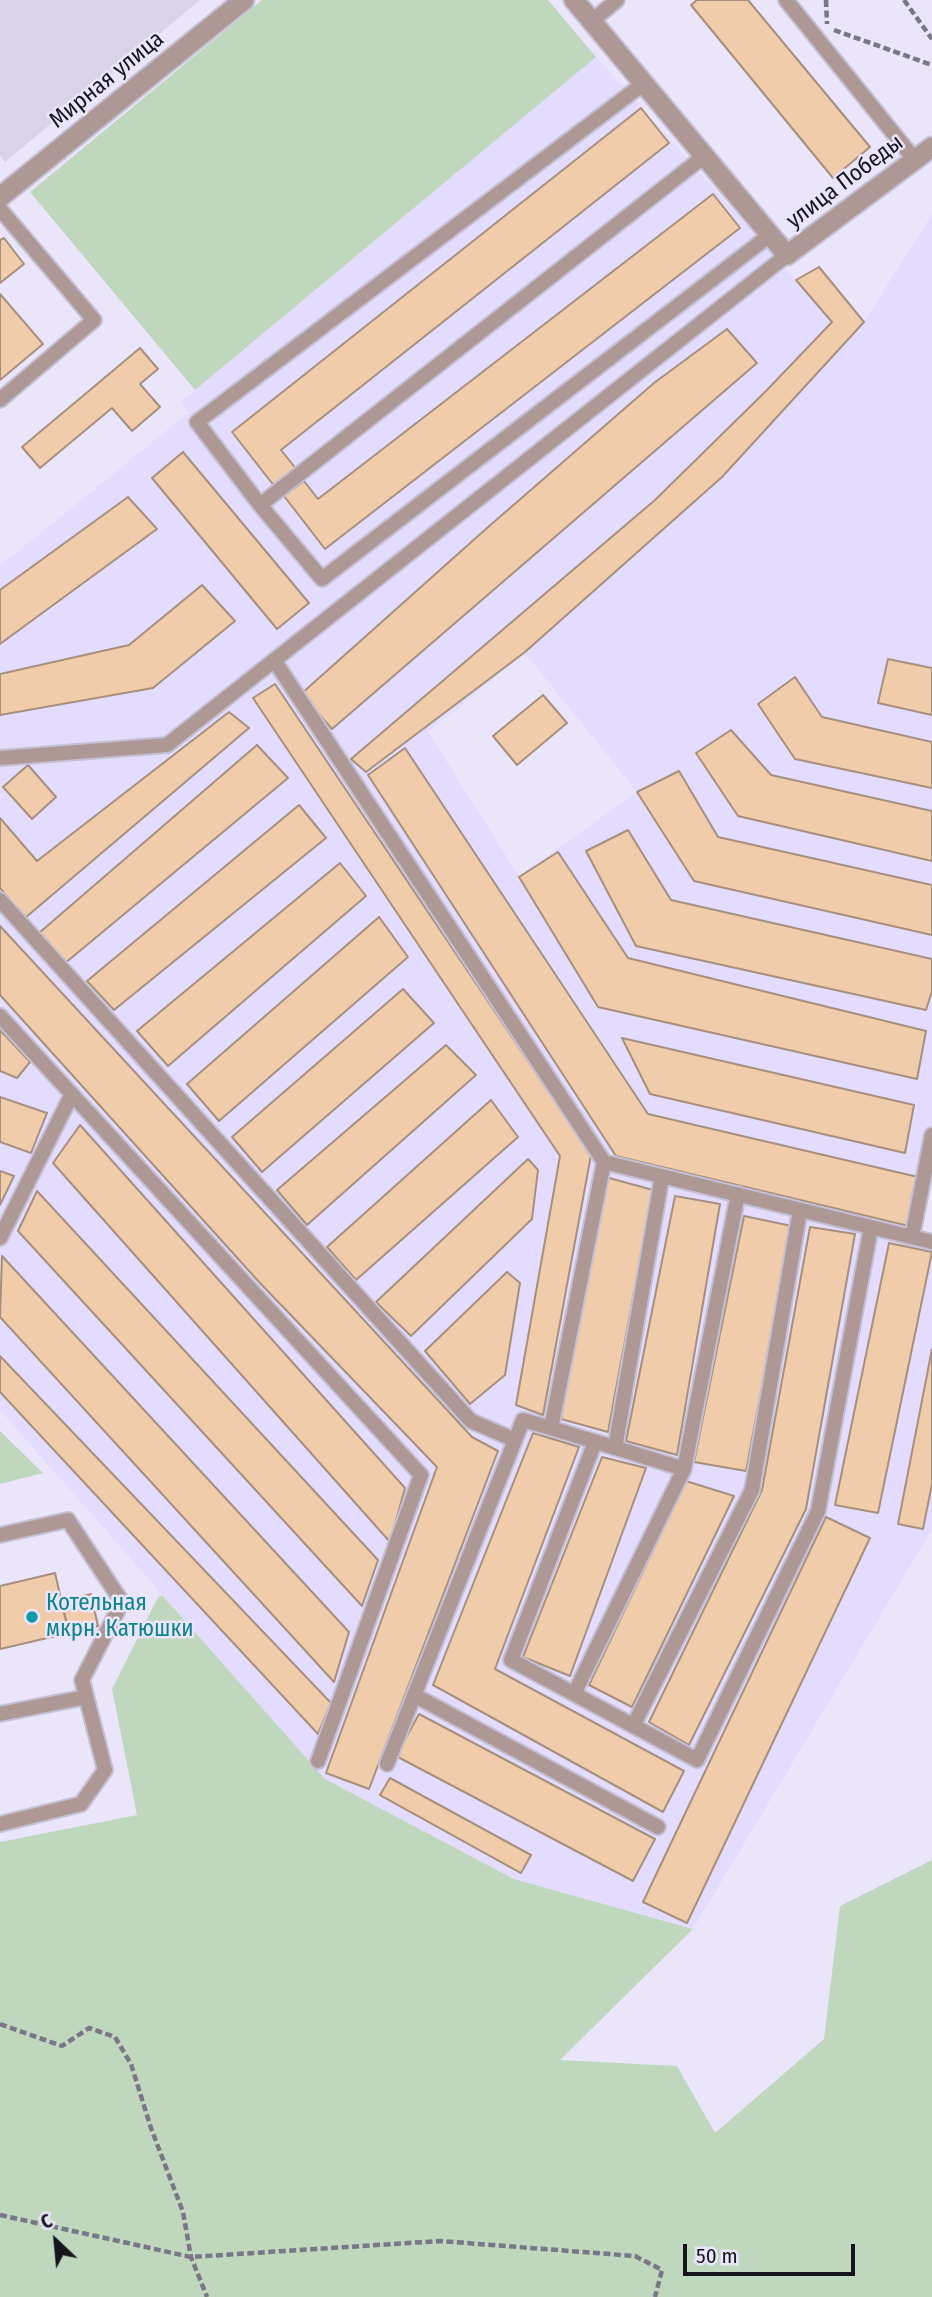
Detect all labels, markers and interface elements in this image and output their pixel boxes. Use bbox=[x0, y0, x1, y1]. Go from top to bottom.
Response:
street label: Мирная улица bbox=[44, 26, 170, 134]
street label: улица Победы bbox=[781, 129, 909, 235]
place label: Котельная мкрн. Катюшки bbox=[46, 1590, 194, 1644]
marker: Котельная мкрн. Катюшки bbox=[24, 1609, 40, 1625]
north arrow bbox=[21, 2206, 91, 2276]
text: С bbox=[37, 2209, 56, 2234]
scale bar bbox=[687, 2230, 858, 2274]
text: 50 m bbox=[696, 2243, 738, 2269]

